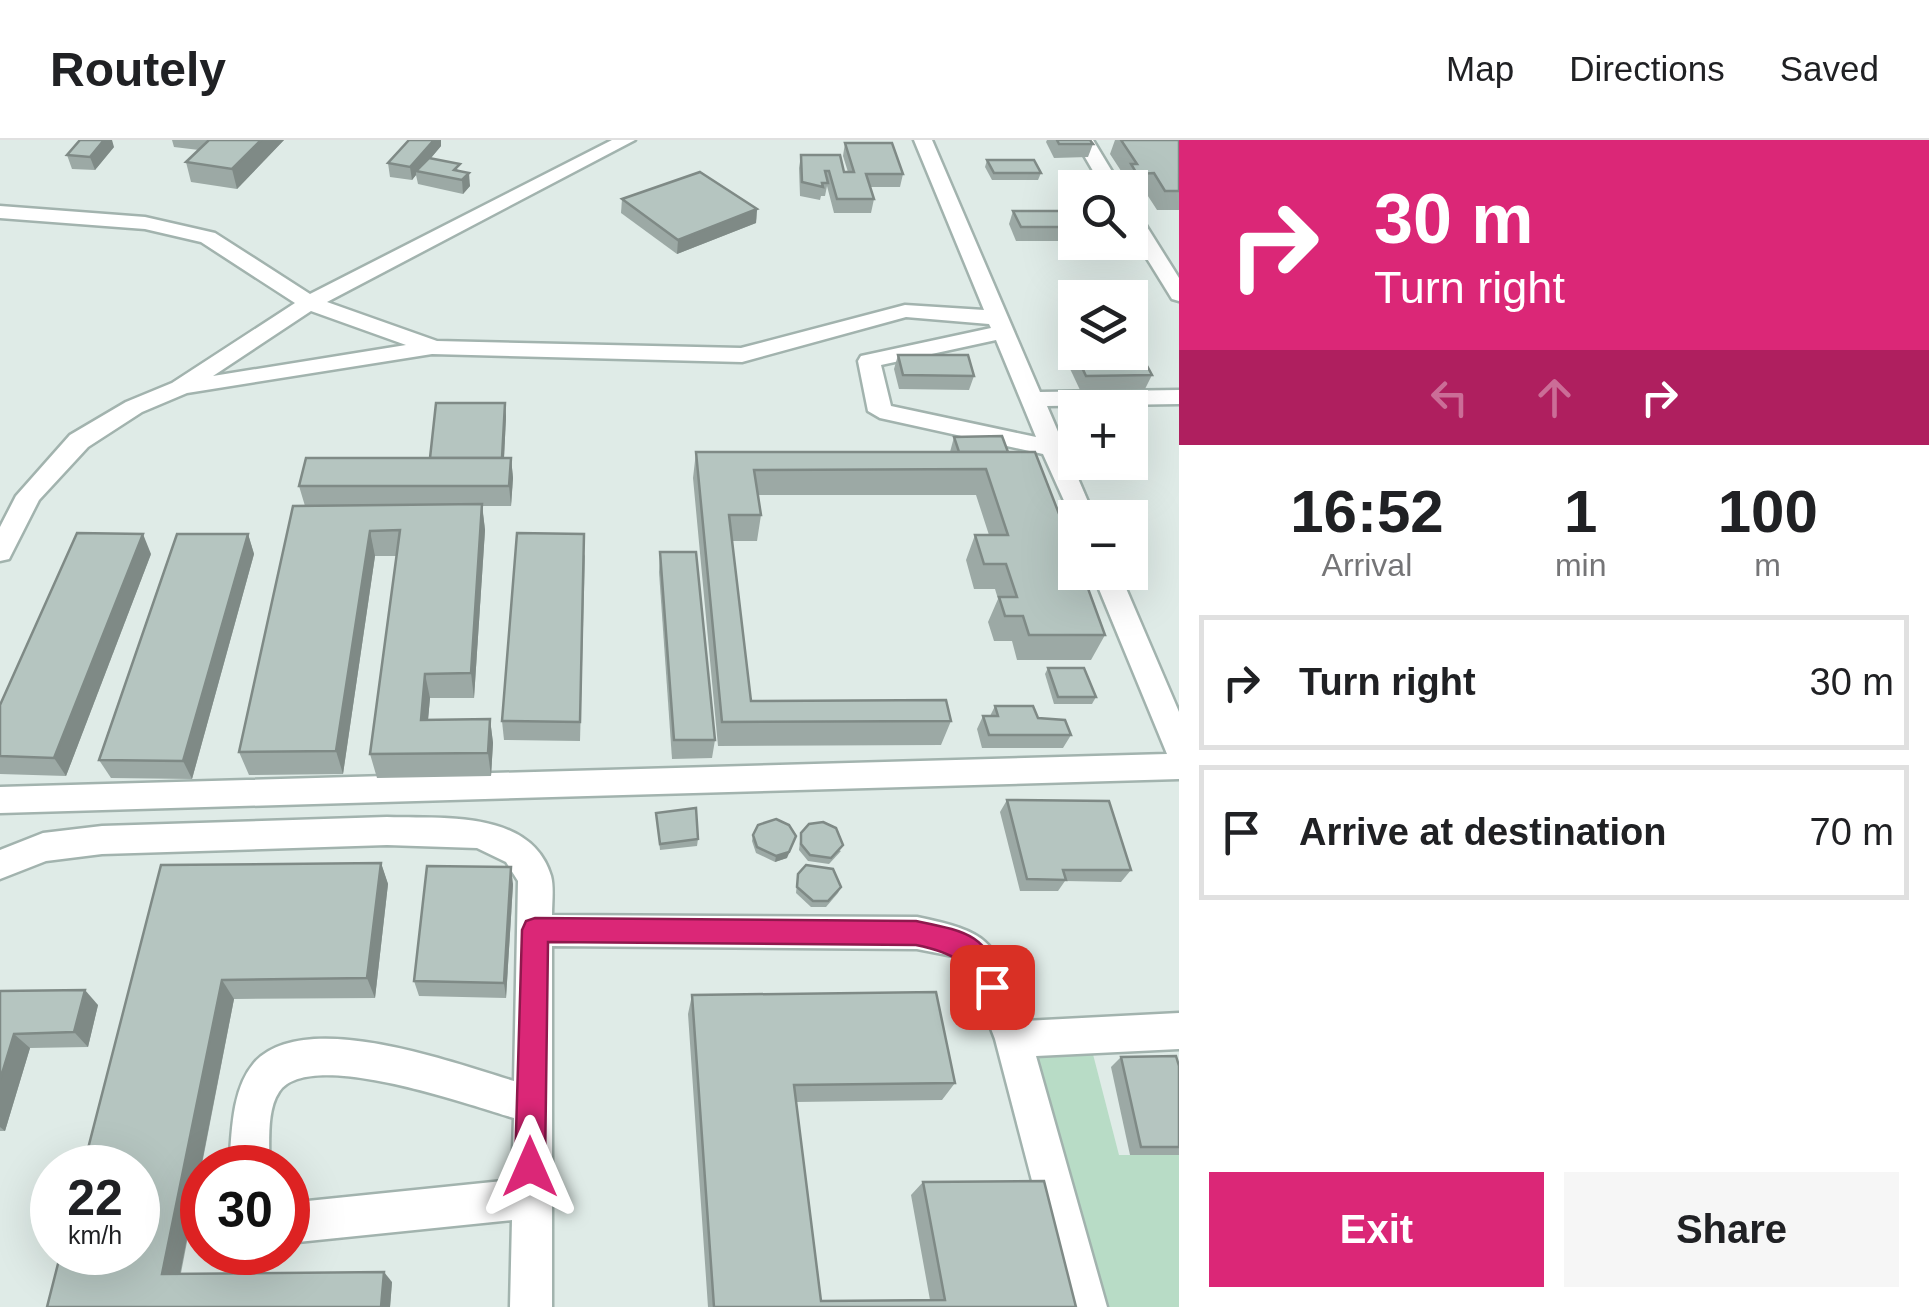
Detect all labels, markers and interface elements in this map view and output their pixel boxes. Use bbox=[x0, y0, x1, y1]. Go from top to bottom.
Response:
text: Routely bbox=[50, 43, 226, 96]
text: Map bbox=[1446, 49, 1514, 88]
text: Directions bbox=[1569, 49, 1725, 88]
text: Saved bbox=[1780, 49, 1879, 88]
map controls bbox=[1058, 170, 1148, 590]
button: search bbox=[1058, 170, 1148, 260]
icon: right bbox=[1209, 180, 1339, 310]
text: 30 m bbox=[1374, 180, 1534, 258]
text: Turn right bbox=[1374, 262, 1565, 313]
button: layers bbox=[1058, 280, 1148, 370]
icon: left bbox=[1422, 370, 1477, 425]
icon: ahead bbox=[1527, 370, 1582, 425]
icon: right bbox=[1632, 370, 1687, 425]
button: + bbox=[1058, 390, 1148, 480]
text: 16:52 bbox=[1290, 478, 1444, 545]
text: 1 bbox=[1564, 478, 1597, 545]
text: 100 bbox=[1718, 478, 1818, 545]
button: − bbox=[1058, 500, 1148, 590]
text: Arrival bbox=[1322, 547, 1412, 583]
text: min bbox=[1555, 547, 1606, 583]
text: m bbox=[1754, 547, 1781, 583]
icon: right bbox=[1214, 655, 1269, 710]
text: Turn right bbox=[1299, 661, 1476, 703]
text: 30 m bbox=[1810, 661, 1894, 703]
icon: arrive bbox=[1214, 805, 1269, 860]
text: Arrive at destination bbox=[1299, 811, 1666, 853]
text: 70 m bbox=[1810, 811, 1894, 853]
pin bbox=[950, 945, 1035, 1030]
icon: arrive bbox=[965, 960, 1020, 1015]
position arrow bbox=[478, 1115, 582, 1219]
speed limit sign: 30 bbox=[180, 1145, 310, 1275]
text: 22 bbox=[67, 1170, 123, 1226]
button: Exit bbox=[1209, 1172, 1544, 1287]
button: Share bbox=[1564, 1172, 1899, 1287]
text: km/h bbox=[68, 1221, 122, 1249]

